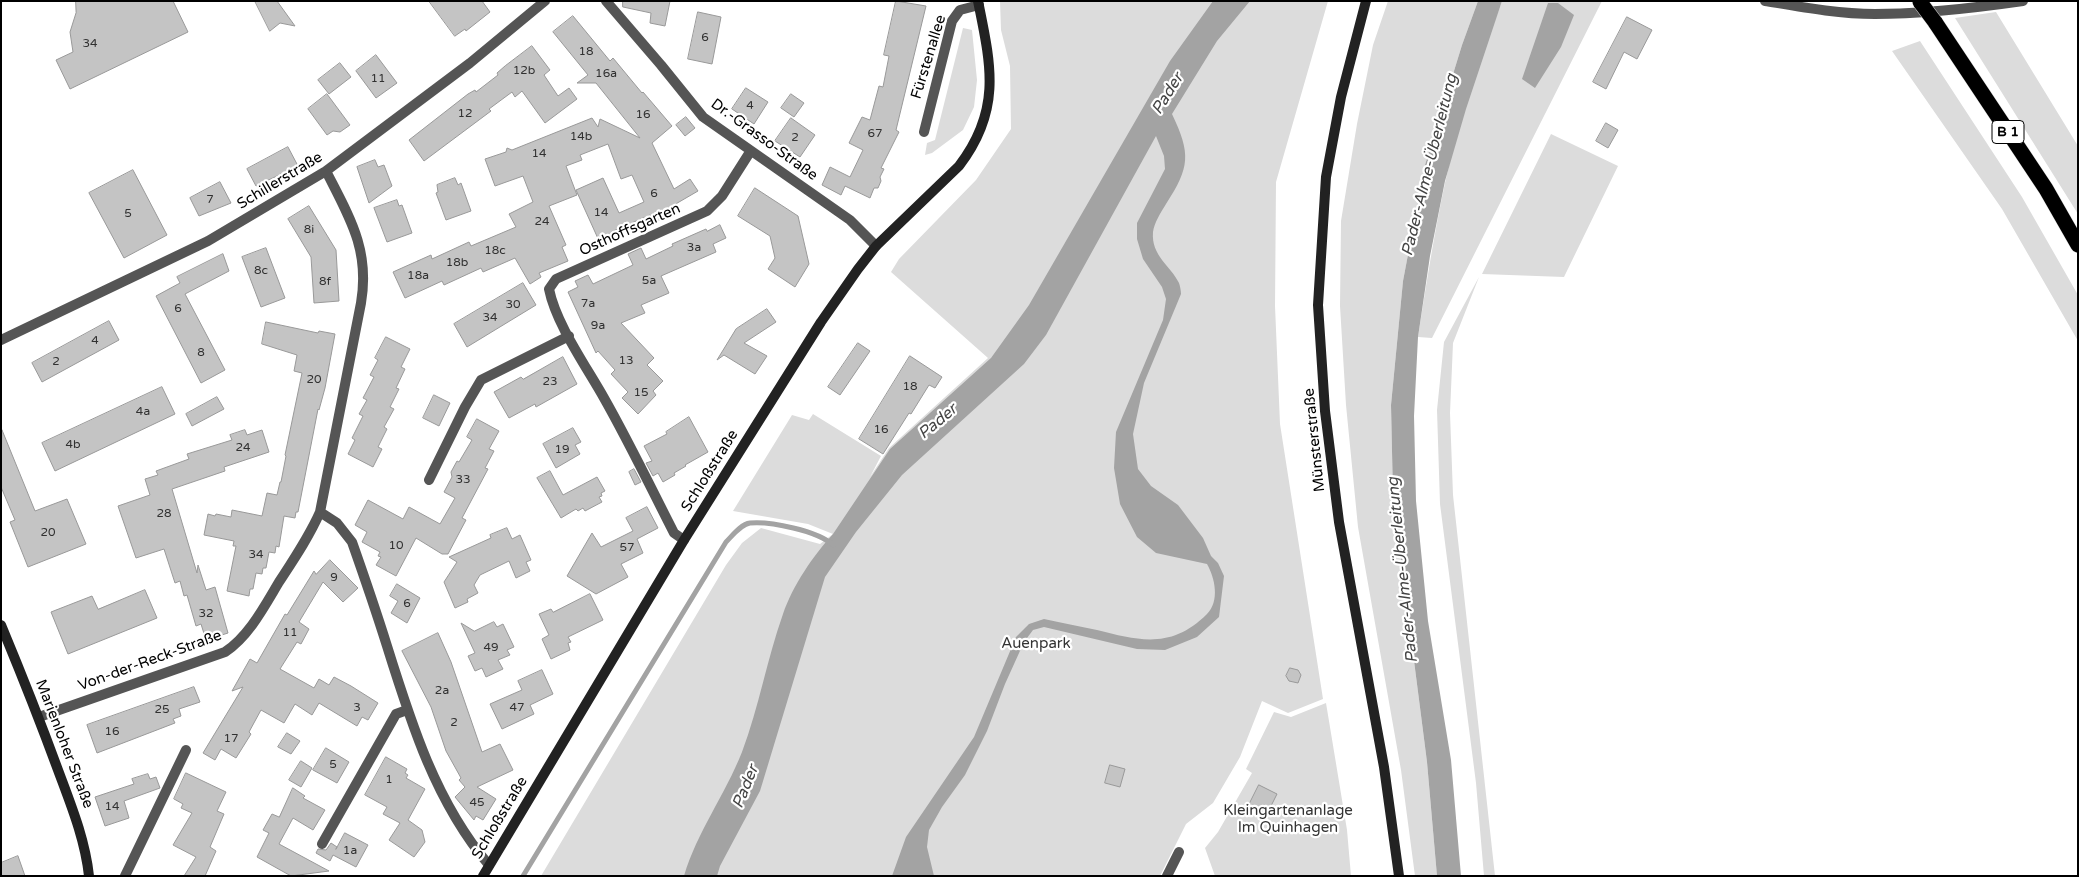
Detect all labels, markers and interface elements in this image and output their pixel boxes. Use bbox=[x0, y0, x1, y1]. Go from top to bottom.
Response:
street label: Fürstenallee bbox=[908, 13, 950, 101]
house number: 6 bbox=[701, 31, 709, 45]
house number: 34 bbox=[82, 37, 98, 51]
house number: 18 bbox=[578, 45, 594, 59]
house number: 12b bbox=[513, 64, 535, 78]
house number: 16a bbox=[595, 67, 617, 81]
water label: Pader bbox=[1148, 70, 1188, 118]
house number: 11 bbox=[370, 72, 386, 86]
water label: Pader-Alme-Überleitung bbox=[1398, 72, 1462, 258]
street label: Dr.-Grasso-Straße bbox=[707, 95, 821, 185]
house number: 4 bbox=[746, 99, 754, 113]
house number: 12 bbox=[457, 107, 473, 121]
house number: 16 bbox=[635, 108, 651, 122]
road number: B 1 bbox=[1992, 120, 2024, 144]
house number: 67 bbox=[867, 127, 883, 141]
house number: 14b bbox=[570, 130, 592, 144]
house number: 2 bbox=[791, 131, 799, 145]
house number: 14 bbox=[531, 147, 547, 161]
street label: Schillerstraße bbox=[234, 148, 326, 214]
house number: 6 bbox=[650, 187, 658, 201]
house number: 7 bbox=[206, 193, 214, 207]
street label: Osthoffsgarten bbox=[577, 200, 683, 260]
house number: 14 bbox=[593, 206, 609, 220]
house number: 5 bbox=[124, 207, 132, 221]
house number: 24 bbox=[534, 215, 550, 229]
house number: 8i bbox=[304, 223, 314, 237]
house number: 3a bbox=[687, 241, 701, 255]
house number: 18c bbox=[484, 244, 506, 258]
house number: 18b bbox=[446, 256, 468, 270]
house number: 8c bbox=[254, 264, 268, 278]
house number: 18a bbox=[407, 269, 429, 283]
house number: 5a bbox=[642, 274, 656, 288]
house number: 8f bbox=[319, 275, 331, 289]
house number: 7a bbox=[581, 297, 595, 311]
house number: 30 bbox=[505, 298, 521, 312]
house number: 6 bbox=[174, 302, 182, 316]
house number: 34 bbox=[482, 311, 498, 325]
house number: 9a bbox=[591, 319, 605, 333]
house number: 4 bbox=[91, 334, 99, 348]
house number: 8 bbox=[197, 346, 205, 360]
house number: 13 bbox=[618, 354, 634, 368]
house number: 2 bbox=[52, 355, 60, 369]
house number: 20 bbox=[306, 373, 322, 387]
house number: 23 bbox=[542, 375, 558, 389]
house number: 18 bbox=[902, 380, 918, 394]
house number: 15 bbox=[633, 386, 649, 400]
street label: Münsterstraße bbox=[1301, 387, 1329, 493]
water label: Pader bbox=[915, 400, 961, 444]
house number: 4a bbox=[136, 405, 150, 419]
house number: 16 bbox=[873, 423, 889, 437]
street label: Schloßstraße bbox=[678, 427, 742, 515]
house number: 4b bbox=[65, 438, 81, 452]
house number: 24 bbox=[235, 441, 251, 455]
house number: 19 bbox=[554, 443, 570, 457]
house number: 33 bbox=[455, 473, 471, 487]
water label: Pader-Alme-Überleitung bbox=[1384, 476, 1422, 664]
house number: 28 bbox=[156, 507, 172, 521]
house number: 20 bbox=[40, 526, 56, 540]
house number: 10 bbox=[388, 539, 404, 553]
house number: 57 bbox=[619, 541, 635, 555]
house number: 34 bbox=[248, 548, 264, 562]
house number: 9 bbox=[330, 571, 338, 585]
house number: 6 bbox=[403, 597, 411, 611]
house number: 32 bbox=[198, 607, 214, 621]
house number: 11 bbox=[282, 626, 298, 640]
street label: Von-der-Reck-Straße bbox=[76, 627, 224, 695]
park label: Auenpark bbox=[1001, 635, 1071, 653]
house number: 49 bbox=[483, 641, 499, 655]
street label: Marienloher Straße bbox=[31, 677, 97, 811]
house number: 2a bbox=[435, 684, 449, 698]
house number: 3 bbox=[353, 701, 361, 715]
house number: 47 bbox=[509, 701, 525, 715]
house number: 25 bbox=[154, 703, 170, 717]
house number: 2 bbox=[450, 716, 458, 730]
house number: 16 bbox=[104, 725, 120, 739]
house number: 17 bbox=[223, 732, 239, 746]
house number: 5 bbox=[329, 758, 337, 772]
water label: Pader bbox=[729, 763, 763, 811]
house number: 1 bbox=[385, 773, 393, 787]
street label: Schloßstraße bbox=[468, 774, 532, 862]
house number: 45 bbox=[469, 796, 485, 810]
house number: 14 bbox=[104, 800, 120, 814]
park label: Kleingartenanlage Im Quinhagen bbox=[1223, 802, 1353, 837]
house number: 1a bbox=[343, 844, 357, 858]

